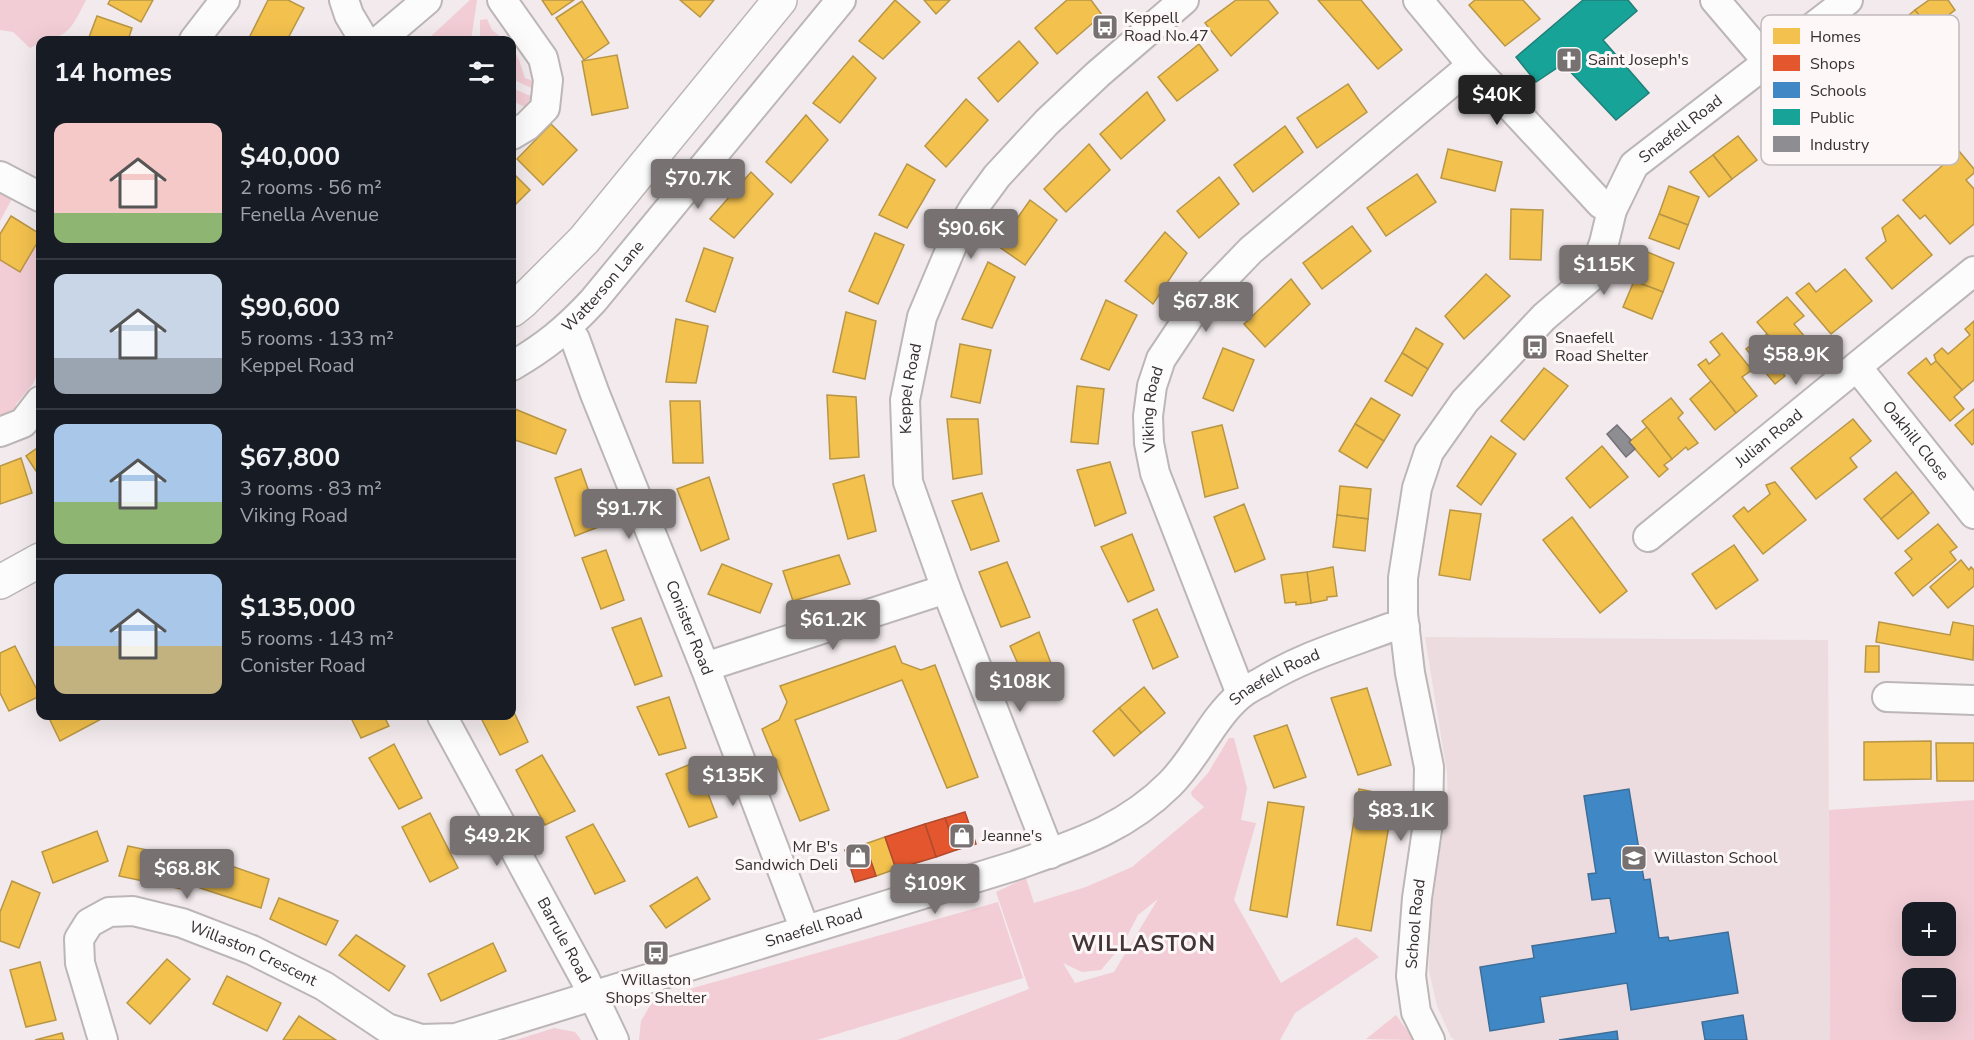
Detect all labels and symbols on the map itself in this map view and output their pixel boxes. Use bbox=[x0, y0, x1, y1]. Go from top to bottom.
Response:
place label: Keppell Road No.47 bbox=[1124, 7, 1209, 47]
bus stop icon: Keppell Road No.47 bbox=[1090, 12, 1120, 42]
legend bbox=[1761, 15, 1959, 165]
text: Homes bbox=[1810, 26, 1861, 48]
church icon: Saint Joseph's bbox=[1554, 45, 1584, 75]
place label: Saint Joseph's bbox=[1588, 49, 1689, 71]
text: Shops bbox=[1810, 53, 1855, 75]
pin: $40K bbox=[1461, 75, 1533, 126]
text: Schools bbox=[1810, 80, 1866, 102]
street label: Snaefell Road bbox=[1634, 90, 1727, 168]
text: Public bbox=[1810, 107, 1855, 129]
text: Industry bbox=[1810, 134, 1870, 156]
pin: $70.7K bbox=[649, 159, 747, 210]
pin: $90.6K bbox=[922, 209, 1020, 260]
street label: Watterson Lane bbox=[557, 236, 649, 337]
pin: $115K bbox=[1562, 245, 1646, 296]
pin: $67.8K bbox=[1157, 282, 1255, 333]
place label: Snaefell Road Shelter bbox=[1555, 327, 1648, 367]
bus stop icon: Snaefell Road Shelter bbox=[1520, 332, 1550, 362]
pin: $58.9K bbox=[1747, 335, 1845, 386]
street label: Keppel Road bbox=[894, 341, 927, 434]
street label: Viking Road bbox=[1137, 363, 1169, 455]
street label: Oakhill Close bbox=[1877, 396, 1954, 485]
street label: Julian Road bbox=[1730, 404, 1807, 473]
pin: $91.7K bbox=[580, 489, 678, 540]
street label: Conister Road bbox=[660, 577, 718, 678]
pin: $61.2K bbox=[784, 600, 882, 651]
street label: Snaefell Road bbox=[1224, 643, 1323, 711]
pin: $108K bbox=[978, 662, 1062, 713]
pin: $135K bbox=[691, 756, 775, 807]
pin: $83.1K bbox=[1352, 791, 1450, 842]
pin: $49.2K bbox=[448, 816, 546, 867]
shop icon: Jeanne's bbox=[947, 821, 977, 851]
place label: Jeanne's bbox=[981, 825, 1042, 847]
place label: Mr B's Sandwich Deli bbox=[735, 836, 838, 876]
shop icon: Mr B's Sandwich Deli bbox=[843, 841, 873, 871]
school or university icon: Willaston School bbox=[1619, 843, 1649, 873]
place label: Willaston School bbox=[1654, 847, 1778, 869]
pin: $68.8K bbox=[138, 849, 236, 900]
pin: $109K bbox=[893, 864, 977, 915]
street label: School Road bbox=[1401, 877, 1431, 970]
street label: Barrule Road bbox=[532, 893, 596, 987]
street label: Snaefell Road bbox=[763, 902, 865, 953]
street label: Willaston Crescent bbox=[186, 916, 321, 992]
district label: WILLASTON bbox=[1072, 929, 1216, 959]
bus stop icon: Willaston Shops Shelter bbox=[641, 938, 671, 968]
place label: Willaston Shops Shelter bbox=[606, 969, 707, 1009]

